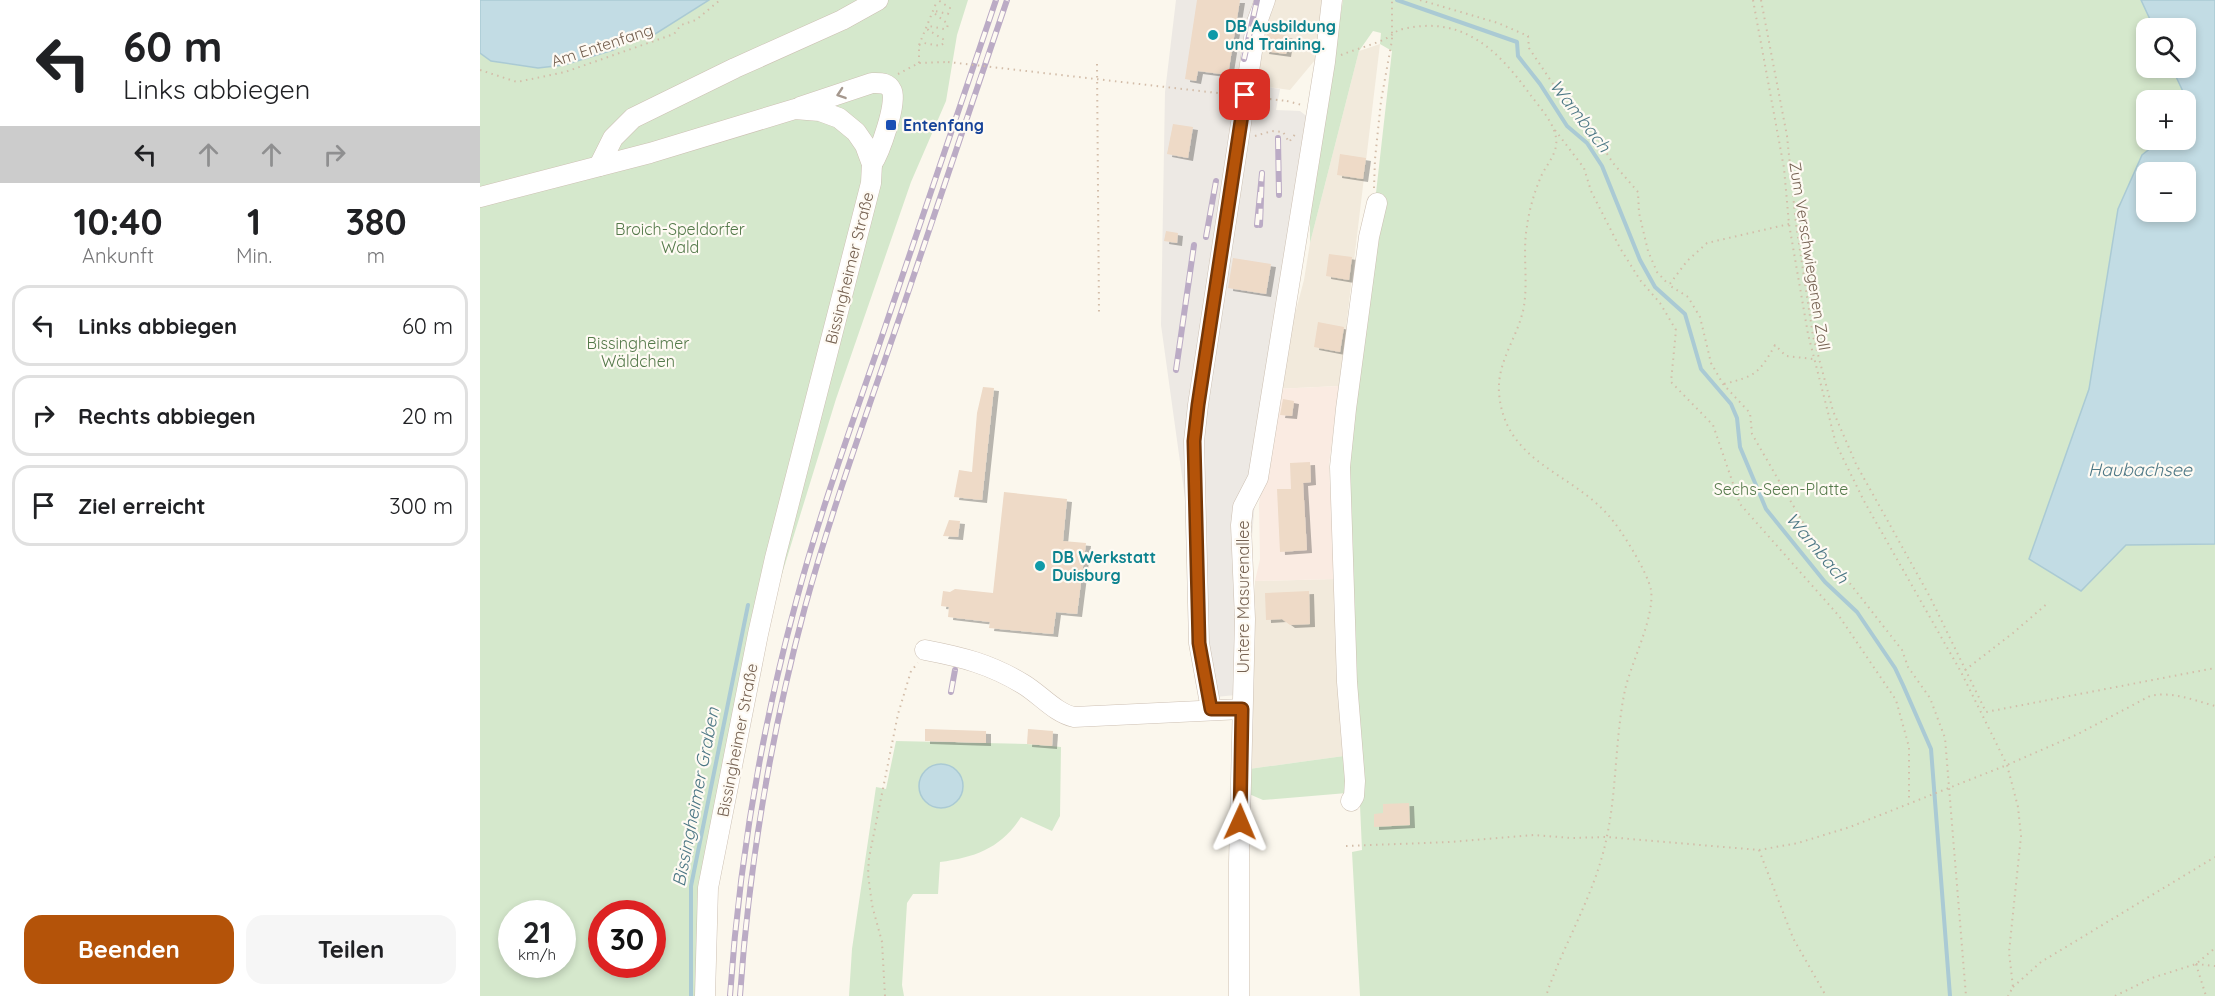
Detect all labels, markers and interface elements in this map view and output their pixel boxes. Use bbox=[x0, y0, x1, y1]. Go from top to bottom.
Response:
place label: DB Ausbildung und Training. bbox=[1225, 16, 1336, 54]
map controls bbox=[2136, 18, 2196, 222]
button: search bbox=[2136, 18, 2196, 78]
street label: Am Entenfang bbox=[549, 19, 655, 71]
text: 60 m bbox=[123, 20, 223, 73]
icon: left bbox=[24, 24, 102, 102]
marker: DB Ausbildung und Training. bbox=[1206, 28, 1220, 42]
pin bbox=[1219, 69, 1270, 120]
text: Links abbiegen bbox=[123, 72, 310, 106]
water label: Wambach bbox=[1545, 75, 1616, 157]
icon: arrive bbox=[1228, 78, 1261, 111]
one-way arrow bbox=[836, 86, 847, 99]
button: + bbox=[2136, 90, 2196, 150]
place label: Entenfang bbox=[903, 115, 984, 135]
marker: Entenfang bbox=[884, 118, 898, 132]
icon: left bbox=[129, 138, 162, 171]
icon: ahead bbox=[192, 138, 225, 171]
icon: ahead bbox=[255, 138, 288, 171]
icon: right bbox=[318, 138, 351, 171]
street label: Zum Verschwiegenen Zoll bbox=[1785, 160, 1835, 352]
button: − bbox=[2136, 162, 2196, 222]
street label: Bissingheimer Straße bbox=[820, 190, 878, 346]
text: 10:40 bbox=[73, 199, 163, 244]
text: 1 bbox=[247, 199, 261, 244]
text: 380 bbox=[345, 199, 407, 244]
park label: Broich-Speldorfer Wald bbox=[615, 219, 745, 257]
text: Ankunft bbox=[82, 243, 154, 268]
text: Min. bbox=[236, 243, 272, 268]
text: m bbox=[367, 243, 385, 268]
icon: left bbox=[27, 309, 60, 342]
text: Links abbiegen bbox=[78, 312, 237, 340]
text: 60 m bbox=[402, 312, 453, 340]
park label: Bissingheimer Wäldchen bbox=[587, 333, 689, 371]
icon: right bbox=[27, 399, 60, 432]
text: Rechts abbiegen bbox=[78, 402, 256, 430]
text: 20 m bbox=[402, 402, 453, 430]
water label: Haubachsee bbox=[2088, 458, 2193, 481]
park label: Sechs-Seen-Platte bbox=[1714, 479, 1848, 499]
icon: arrive bbox=[27, 489, 60, 522]
text: Ziel erreicht bbox=[78, 492, 206, 520]
text: 300 m bbox=[389, 492, 453, 520]
water label: Wambach bbox=[1781, 507, 1854, 589]
street label: Untere Masurenallee bbox=[1233, 521, 1253, 673]
place label: DB Werkstatt Duisburg bbox=[1052, 547, 1156, 585]
marker: DB Werkstatt Duisburg bbox=[1033, 559, 1047, 573]
street label: Bissingheimer Straße bbox=[712, 662, 762, 818]
water label: Bissingheimer Graben bbox=[667, 705, 724, 889]
position arrow bbox=[1208, 790, 1272, 854]
speed limit sign: 30 bbox=[588, 900, 666, 978]
text: 21 bbox=[523, 913, 551, 951]
button: Beenden bbox=[24, 915, 234, 984]
button: Teilen bbox=[246, 915, 456, 984]
text: km/h bbox=[518, 945, 556, 964]

